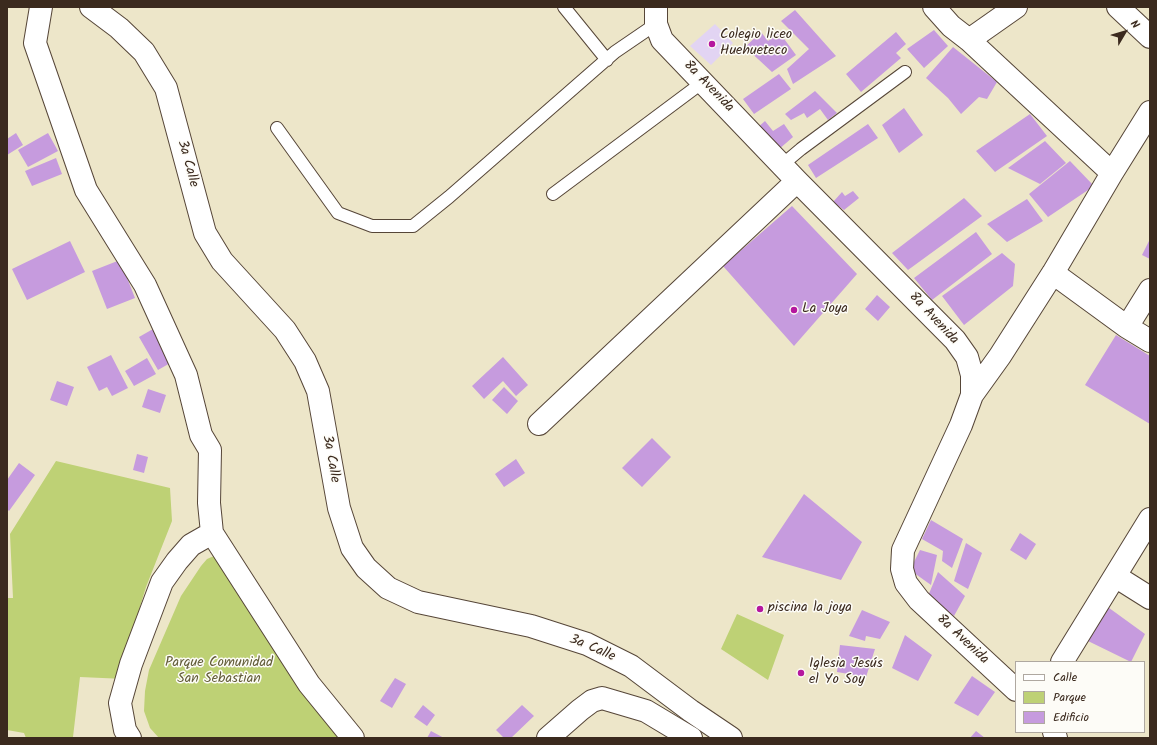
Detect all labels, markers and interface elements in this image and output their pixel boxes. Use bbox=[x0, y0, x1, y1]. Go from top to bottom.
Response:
north arrow bbox=[1105, 12, 1145, 52]
text: N bbox=[1125, 16, 1144, 33]
place label: Colegio liceo Huehueteco bbox=[720, 28, 792, 60]
marker: Colegio liceo Huehueteco bbox=[707, 39, 717, 49]
street label: 8a Avenida bbox=[679, 58, 737, 116]
street label: 3a Calle bbox=[173, 139, 201, 189]
street label: 8a Avenida bbox=[904, 289, 962, 349]
place label: La Joya bbox=[802, 302, 848, 318]
marker: La Joya bbox=[789, 305, 799, 315]
street label: 3a Calle bbox=[318, 434, 342, 484]
place label: piscina la joya bbox=[768, 601, 852, 617]
marker: piscina la joya bbox=[755, 604, 765, 614]
street label: 8a Avenida bbox=[932, 611, 992, 669]
street label: 3a Calle bbox=[566, 632, 618, 666]
park label: Parque Comunidad San Sebastian bbox=[165, 656, 273, 688]
place label: Iglesia Jesús el Yo Soy bbox=[809, 657, 883, 690]
legend bbox=[1015, 661, 1145, 733]
marker: Iglesia Jesús el Yo Soy bbox=[796, 668, 806, 678]
text: Calle bbox=[1053, 668, 1077, 687]
text: Parque bbox=[1053, 688, 1086, 707]
text: Edificio bbox=[1053, 708, 1089, 727]

